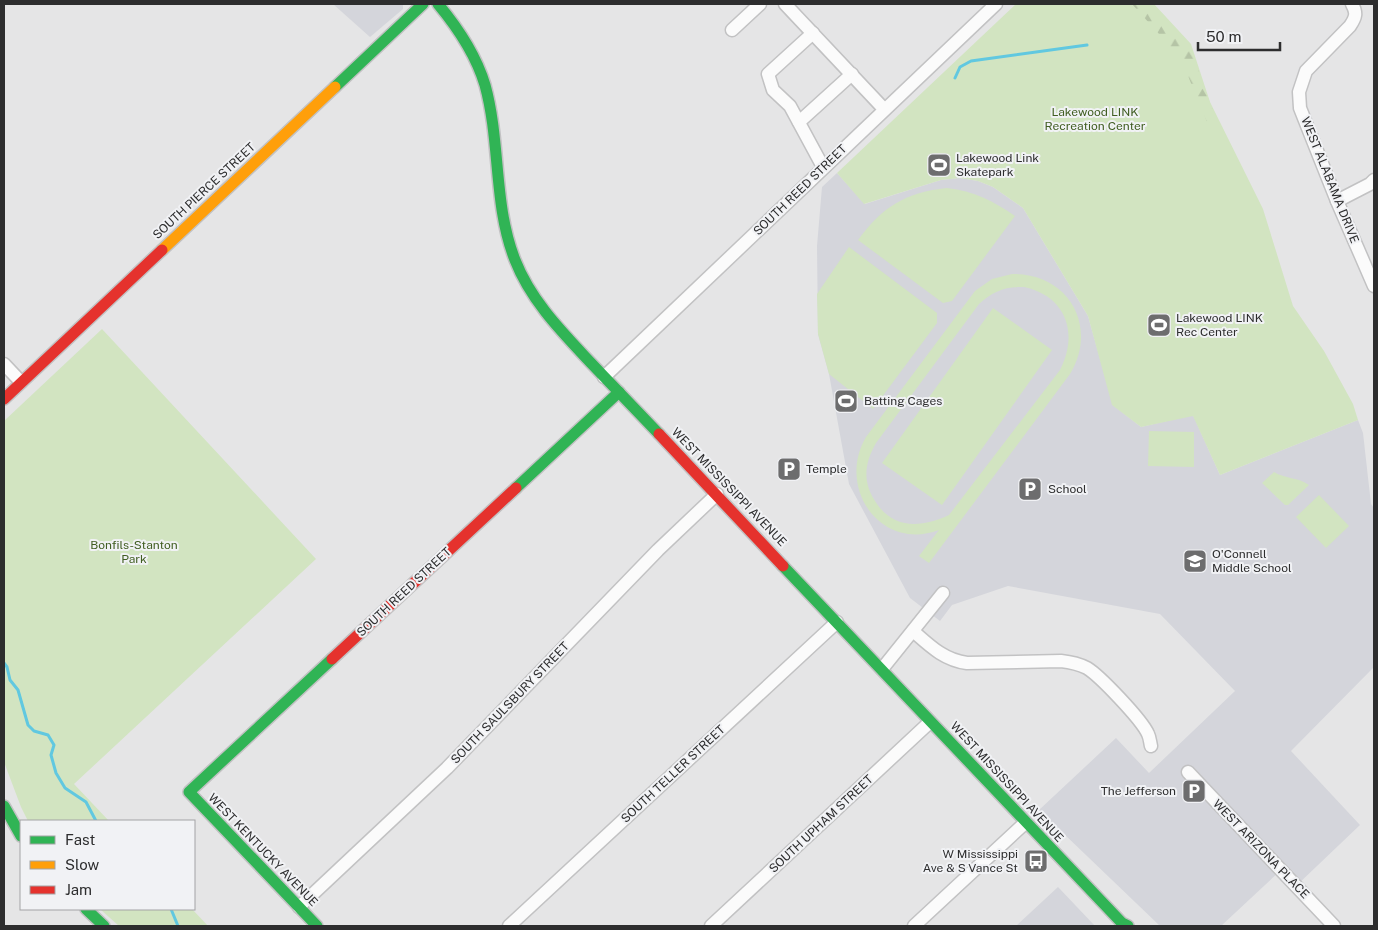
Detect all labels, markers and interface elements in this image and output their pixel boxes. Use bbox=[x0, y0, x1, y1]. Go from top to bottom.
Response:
scale bar bbox=[1198, 20, 1280, 52]
text: 50 m bbox=[1206, 28, 1241, 45]
park label: Lakewood LINK Recreation Center bbox=[1045, 105, 1146, 133]
street label: WEST ALABAMA DRIVE bbox=[1298, 115, 1362, 245]
street label: SOUTH PIERCE STREET bbox=[150, 140, 258, 242]
street label: SOUTH REED STREET bbox=[751, 142, 849, 238]
place label: Lakewood Link Skatepark bbox=[956, 151, 1039, 179]
sports icon: Lakewood Link Skatepark bbox=[926, 152, 952, 178]
place label: Lakewood LINK Rec Center bbox=[1176, 311, 1263, 339]
sports icon: Lakewood LINK Rec Center bbox=[1146, 312, 1172, 338]
sports icon: Batting Cages bbox=[833, 388, 859, 414]
place label: Batting Cages bbox=[864, 394, 942, 408]
street label: WEST MISSISSIPPI AVENUE bbox=[669, 425, 789, 549]
parking icon: Temple bbox=[776, 456, 802, 482]
place label: Temple bbox=[806, 462, 847, 476]
parking icon: School bbox=[1017, 476, 1043, 502]
place label: School bbox=[1048, 482, 1087, 496]
park label: Bonfils-Stanton Park bbox=[90, 538, 178, 566]
street label: SOUTH REED STREET bbox=[354, 545, 454, 639]
place label: O'Connell Middle School bbox=[1212, 547, 1292, 575]
school or university icon: O'Connell Middle School bbox=[1182, 548, 1208, 574]
street label: SOUTH SAULSBURY STREET bbox=[448, 639, 572, 767]
street label: WEST MISSISSIPPI AVENUE bbox=[948, 719, 1066, 845]
street label: SOUTH TELLER STREET bbox=[618, 722, 728, 826]
street label: SOUTH UPHAM STREET bbox=[766, 772, 876, 876]
parking icon: The Jefferson bbox=[1181, 778, 1207, 804]
place label: The Jefferson bbox=[1101, 784, 1176, 798]
street label: WEST KENTUCKY AVENUE bbox=[205, 791, 321, 909]
street label: WEST ARIZONA PLACE bbox=[1210, 797, 1312, 901]
legend bbox=[20, 820, 195, 910]
text: Fast bbox=[65, 831, 95, 848]
place label: W Mississippi Ave & S Vance St bbox=[923, 847, 1018, 875]
bus stop icon: W Mississippi Ave & S Vance St bbox=[1023, 848, 1049, 874]
text: Slow bbox=[65, 856, 100, 873]
text: Jam bbox=[65, 881, 92, 898]

